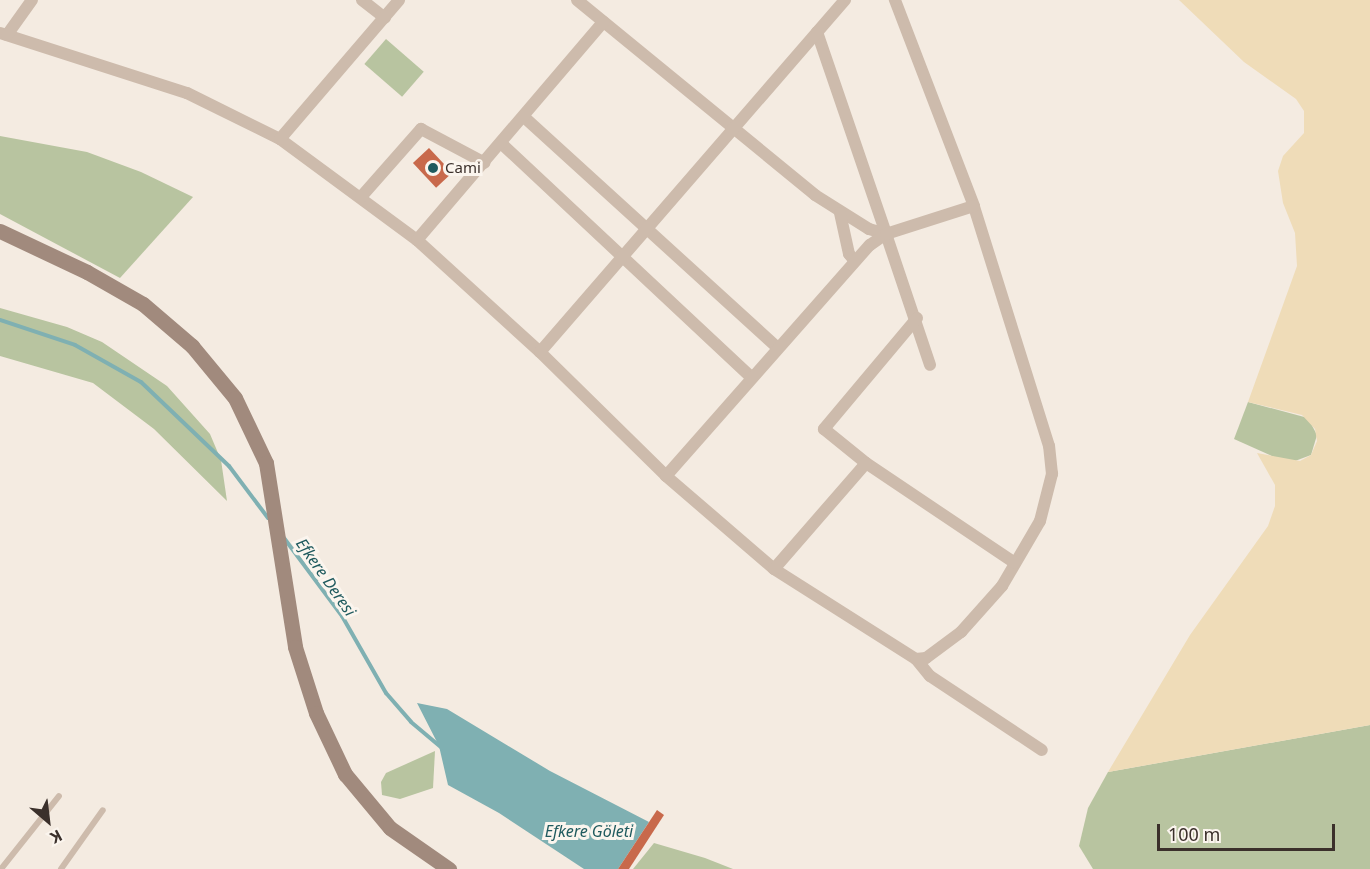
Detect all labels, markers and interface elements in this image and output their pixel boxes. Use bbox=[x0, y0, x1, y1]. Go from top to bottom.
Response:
place label: Cami bbox=[445, 159, 481, 177]
marker: Cami bbox=[426, 161, 440, 175]
water label: Efkere Deresi bbox=[292, 534, 360, 620]
north arrow bbox=[18, 791, 78, 851]
scale bar bbox=[1160, 812, 1338, 850]
water label: Efkere Göleti bbox=[545, 821, 633, 841]
text: 100 m bbox=[1168, 822, 1220, 846]
text: K bbox=[47, 825, 66, 849]

